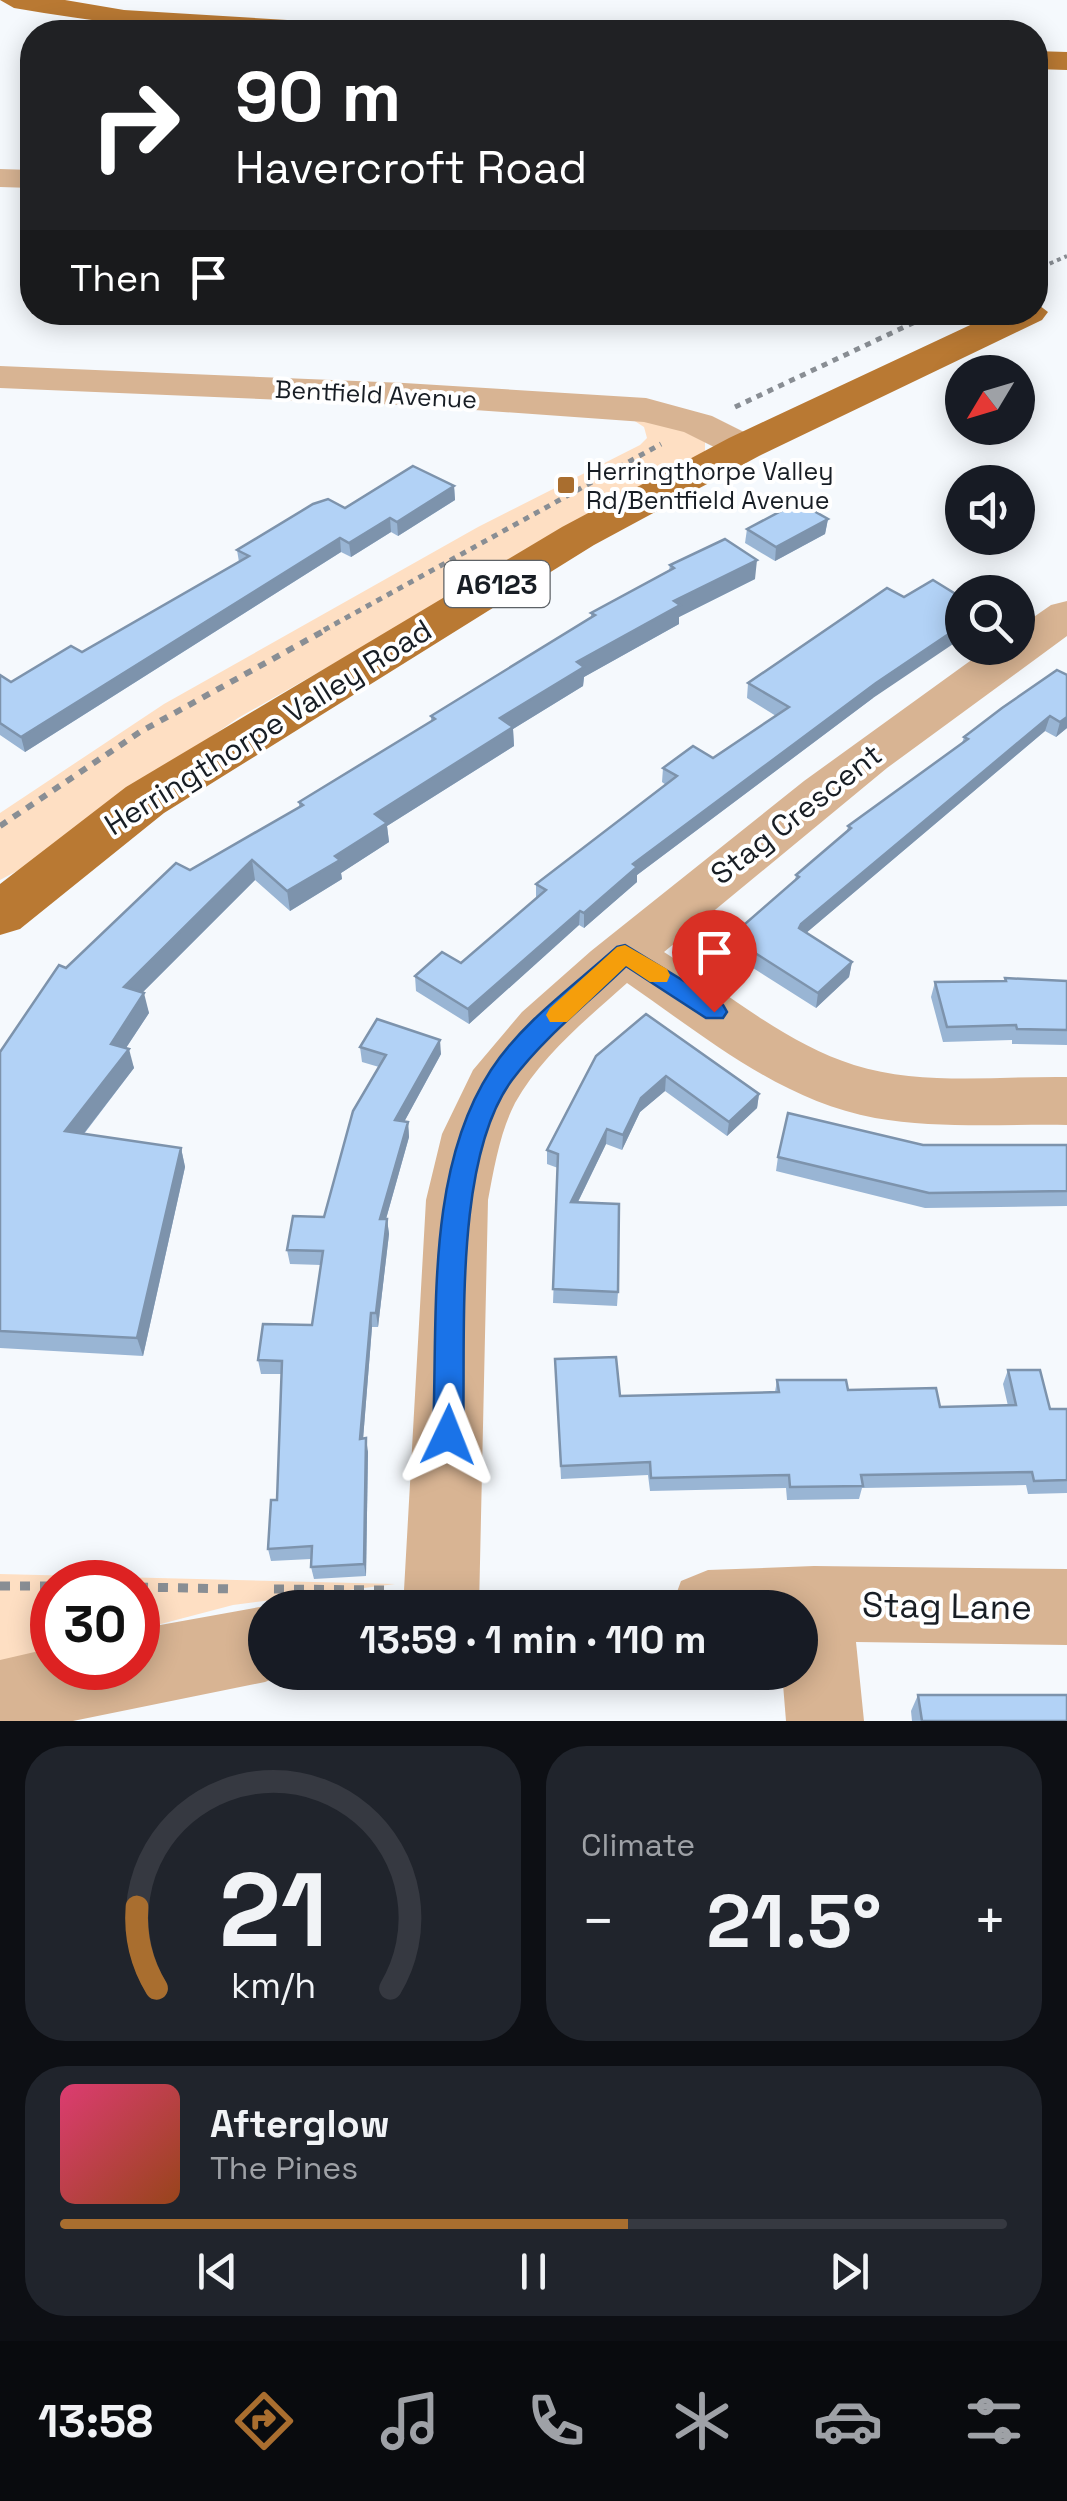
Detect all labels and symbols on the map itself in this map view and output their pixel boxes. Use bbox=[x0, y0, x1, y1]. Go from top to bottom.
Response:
north arrow bbox=[945, 355, 1035, 445]
street label: Bentfield Avenue bbox=[274, 373, 478, 415]
place label: Herringthorpe Valley Rd/Bentfield Avenue bbox=[586, 455, 834, 516]
marker: Herringthorpe Valley Rd/Bentfield Avenue bbox=[555, 474, 577, 496]
road number: A6123 bbox=[444, 561, 550, 607]
street label: Herringthorpe Valley Road bbox=[97, 610, 439, 844]
street label: Stag Crescent bbox=[702, 735, 890, 893]
pin bbox=[672, 910, 757, 1013]
position arrow bbox=[396, 1383, 500, 1487]
speed limit sign: 30 bbox=[30, 1560, 160, 1690]
street label: Stag Lane bbox=[862, 1583, 1032, 1629]

